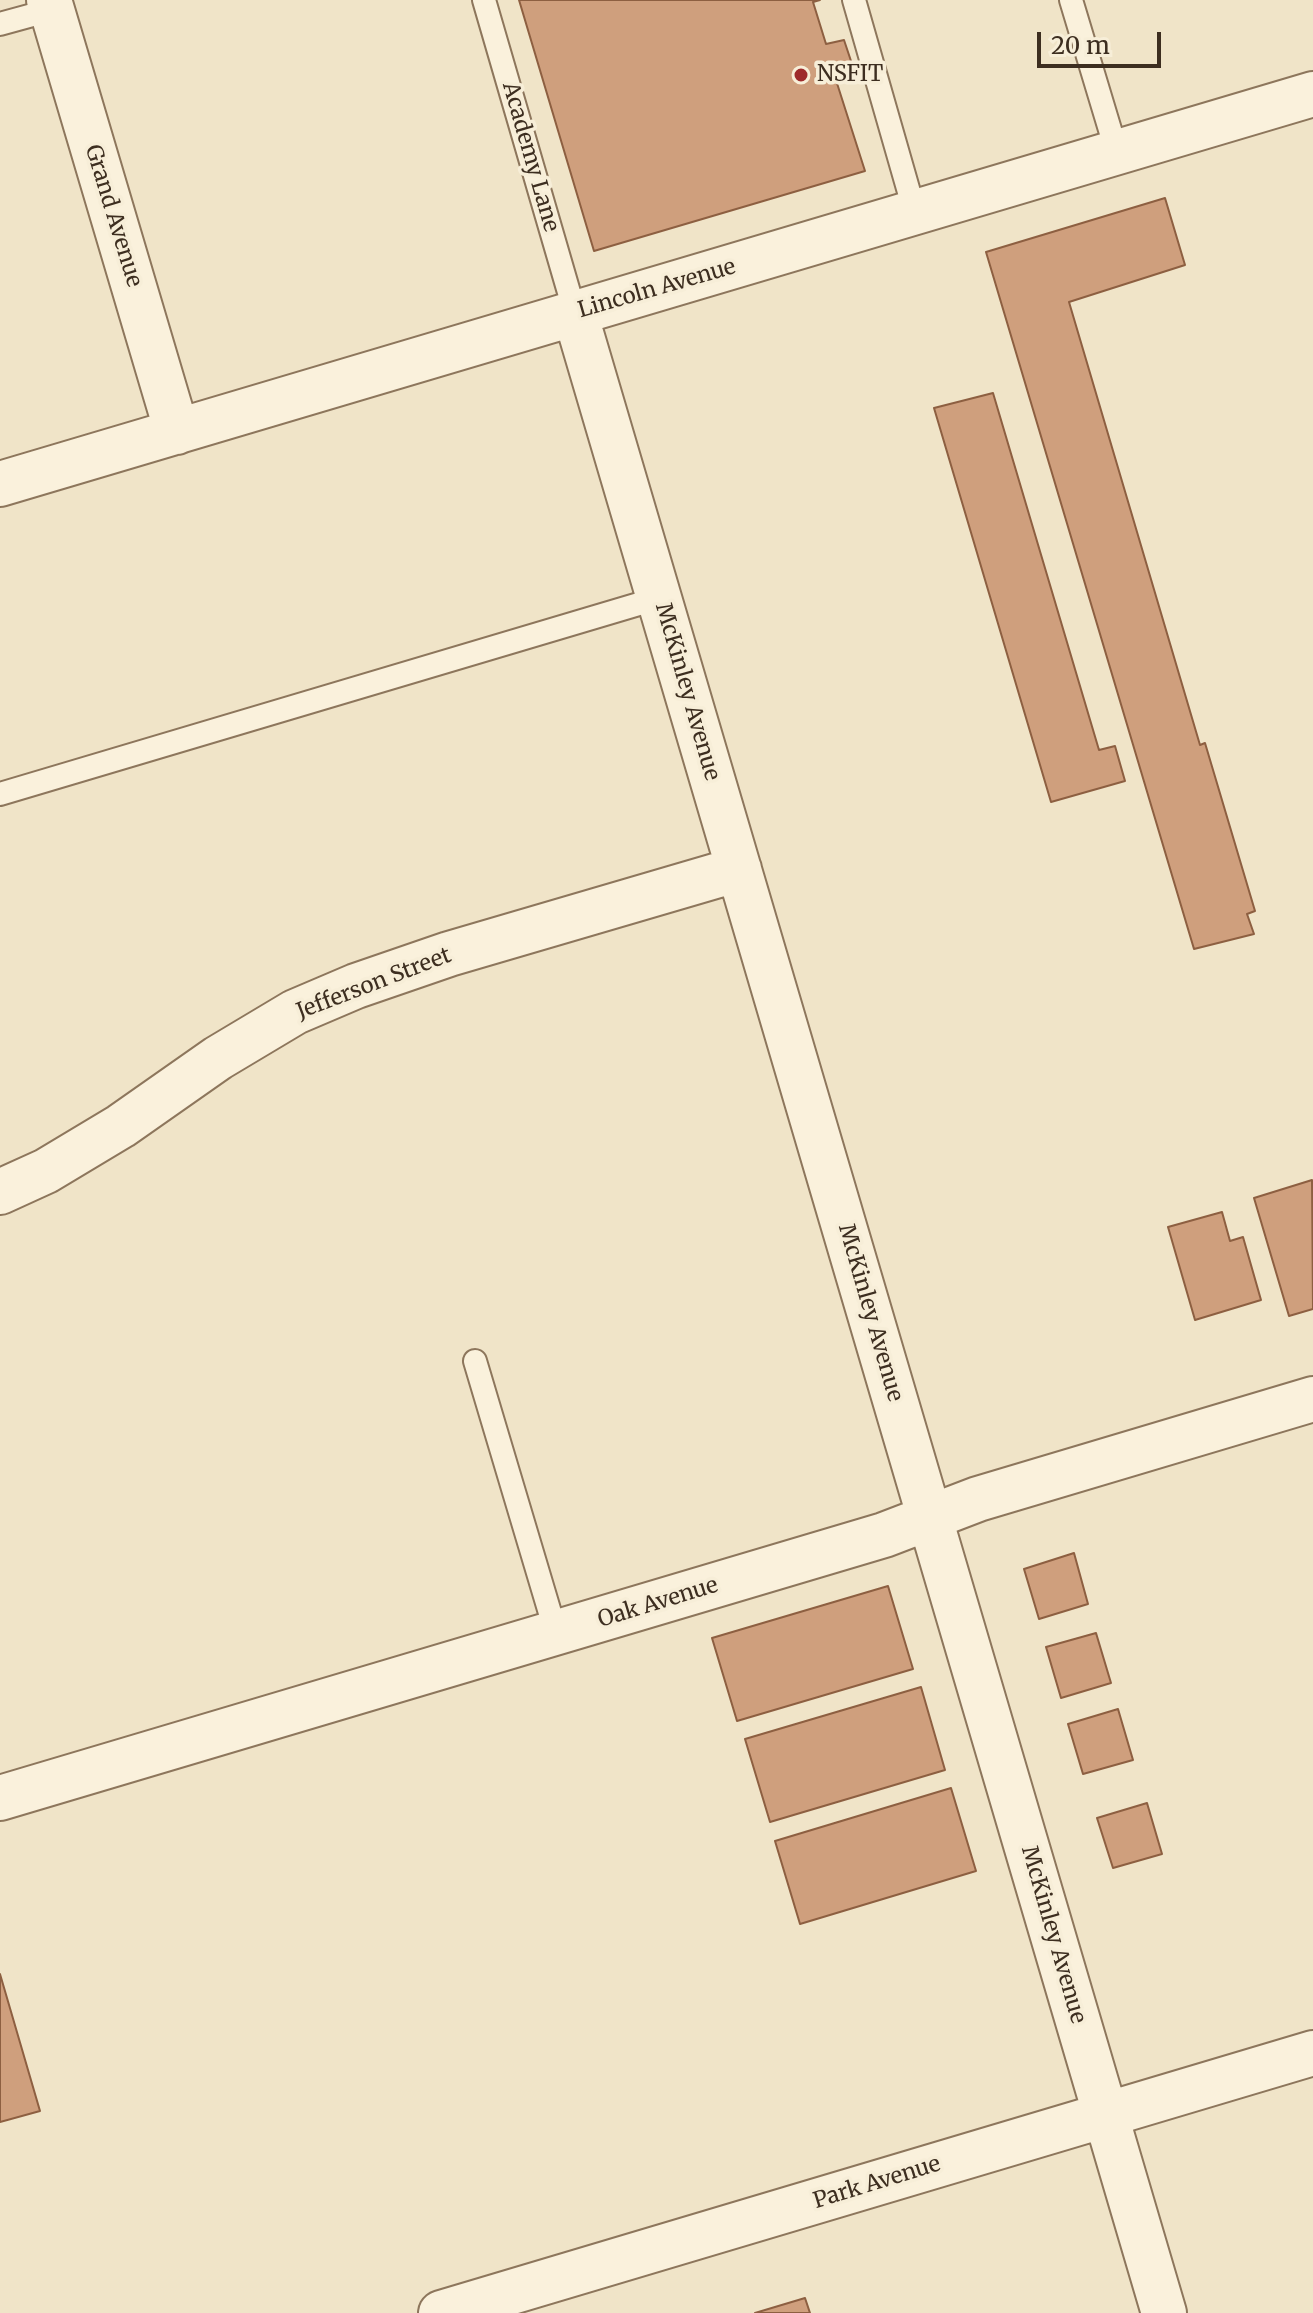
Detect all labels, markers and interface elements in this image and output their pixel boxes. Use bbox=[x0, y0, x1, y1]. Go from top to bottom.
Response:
scale bar bbox=[1041, 16, 1165, 66]
text: 20 m bbox=[1051, 30, 1110, 61]
place label: NSFIT bbox=[817, 62, 883, 88]
marker: NSFIT bbox=[792, 66, 810, 84]
street label: Academy Lane bbox=[496, 79, 564, 235]
street label: Grand Avenue bbox=[79, 142, 147, 290]
street label: Lincoln Avenue bbox=[575, 254, 739, 324]
street label: McKinley Avenue bbox=[649, 600, 725, 784]
street label: Jefferson Street bbox=[293, 942, 455, 1026]
street label: McKinley Avenue bbox=[832, 1221, 908, 1405]
street label: Oak Avenue bbox=[595, 1572, 721, 1634]
street label: McKinley Avenue bbox=[1015, 1843, 1091, 2027]
street label: Park Avenue bbox=[810, 2151, 944, 2215]

